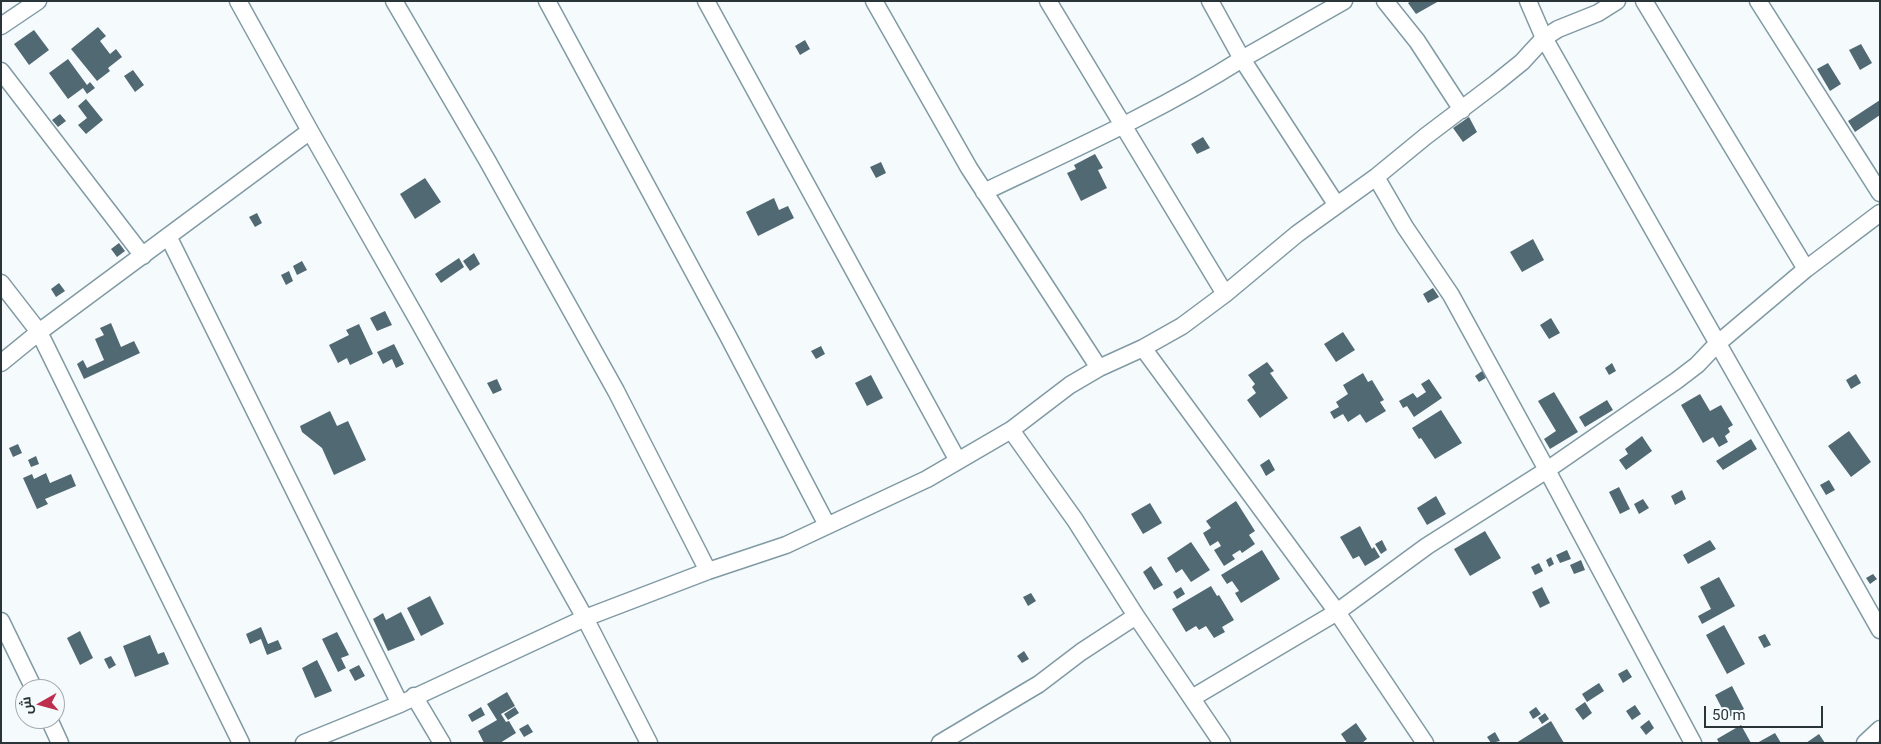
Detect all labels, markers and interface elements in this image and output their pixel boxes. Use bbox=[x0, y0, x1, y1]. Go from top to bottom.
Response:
north arrow bbox=[15, 679, 65, 729]
text: ش bbox=[17, 696, 35, 716]
scale bar bbox=[1706, 696, 1825, 728]
text: 50 m bbox=[1712, 706, 1746, 724]

